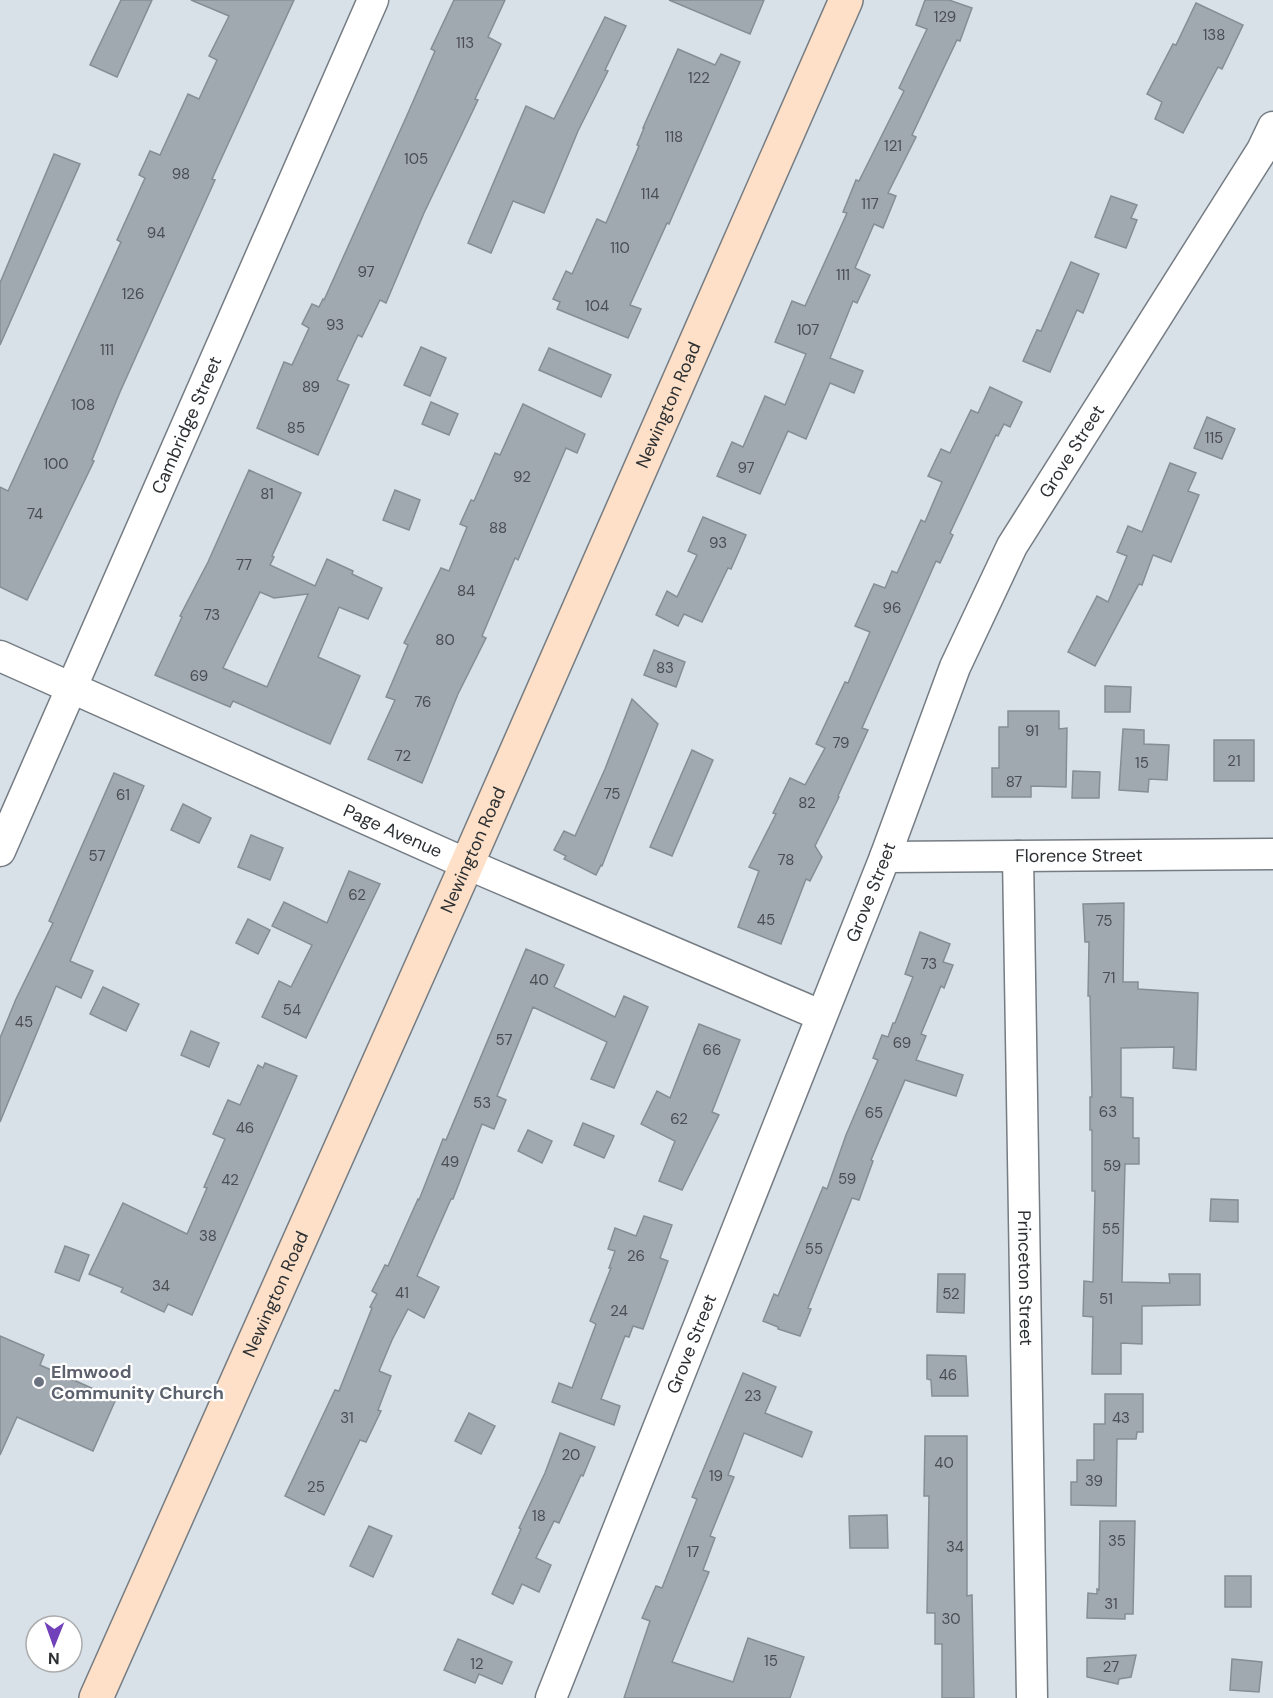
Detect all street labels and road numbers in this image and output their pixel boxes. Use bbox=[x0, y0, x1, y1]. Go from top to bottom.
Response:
street label: Newington Road bbox=[630, 338, 707, 472]
street label: Cambridge Street bbox=[146, 352, 227, 498]
street label: Grove Street bbox=[1033, 400, 1110, 502]
street label: Newington Road bbox=[435, 783, 511, 917]
street label: Page Avenue bbox=[340, 798, 446, 863]
street label: Grove Street bbox=[840, 839, 901, 946]
street label: Florence Street bbox=[1015, 843, 1143, 868]
street label: Princeton Street bbox=[1012, 1210, 1038, 1346]
street label: Newington Road bbox=[237, 1227, 314, 1361]
street label: Grove Street bbox=[661, 1291, 722, 1397]

